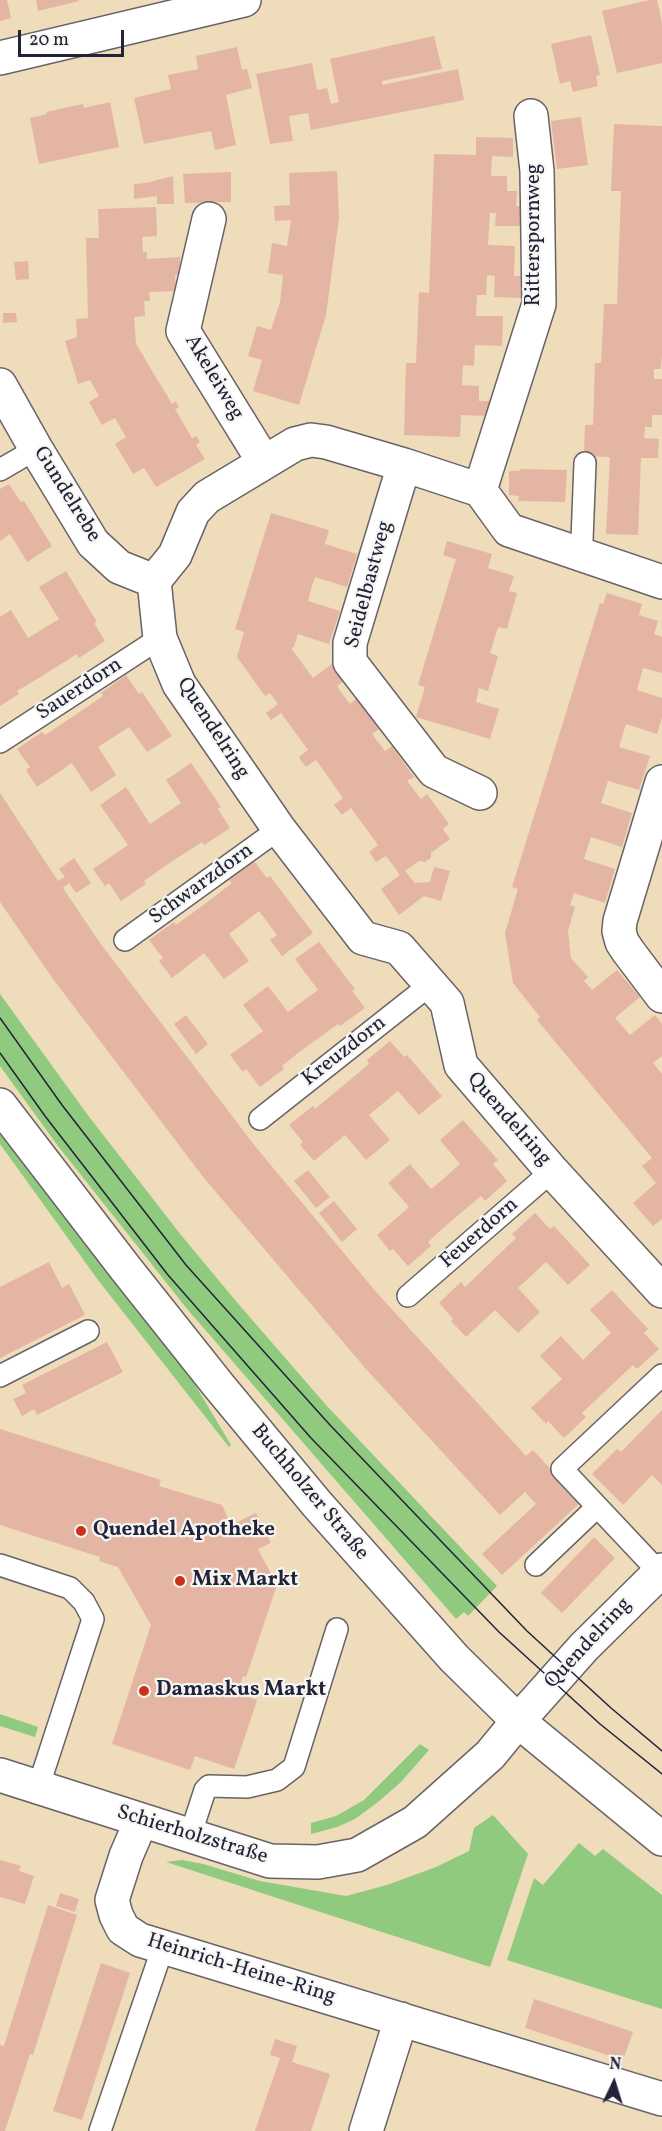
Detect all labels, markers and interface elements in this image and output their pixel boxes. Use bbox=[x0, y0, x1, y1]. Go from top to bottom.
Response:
scale bar bbox=[21, 18, 128, 56]
text: 20 m bbox=[29, 28, 69, 53]
street label: Ritterspornweg bbox=[522, 163, 548, 307]
street label: Akeleiweg bbox=[178, 331, 248, 425]
street label: Gundelrebe bbox=[27, 443, 105, 547]
street label: Seidelbastweg bbox=[341, 518, 399, 652]
street label: Sauerdorn bbox=[32, 653, 128, 727]
street label: Quendelring bbox=[170, 673, 254, 785]
street label: Schwarzdorn bbox=[145, 839, 259, 931]
street label: Kreuzdorn bbox=[298, 1011, 392, 1093]
street label: Quendelring bbox=[460, 1068, 556, 1172]
street label: Feuerdorn bbox=[436, 1193, 524, 1275]
street label: Buchholzer Straße bbox=[245, 1420, 373, 1566]
place label: Quendel Apotheke bbox=[93, 1518, 275, 1544]
marker: Quendel Apotheke bbox=[74, 1524, 88, 1538]
place label: Mix Markt bbox=[192, 1568, 298, 1594]
marker: Mix Markt bbox=[173, 1574, 187, 1588]
street label: Quendelring bbox=[540, 1593, 638, 1695]
place label: Damaskus Markt bbox=[156, 1678, 326, 1704]
marker: Damaskus Markt bbox=[137, 1684, 151, 1698]
street label: Schierholzstraße bbox=[114, 1801, 270, 1871]
street label: Heinrich-Heine-Ring bbox=[144, 1929, 338, 2011]
north arrow bbox=[584, 2053, 644, 2113]
text: N bbox=[609, 2054, 622, 2076]

